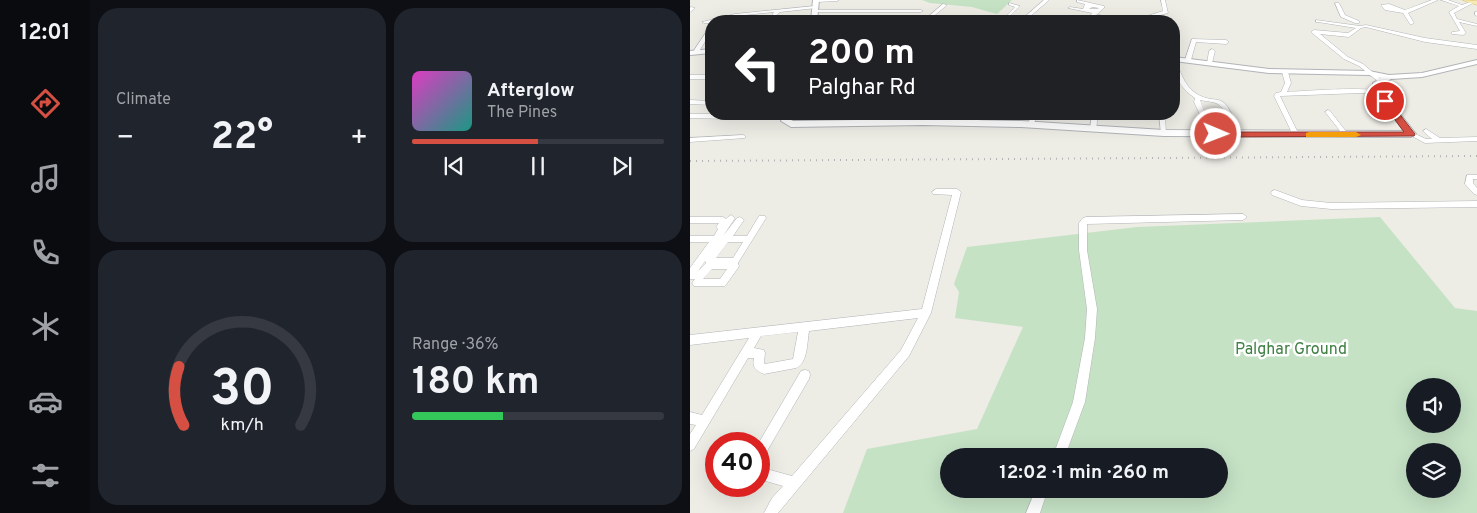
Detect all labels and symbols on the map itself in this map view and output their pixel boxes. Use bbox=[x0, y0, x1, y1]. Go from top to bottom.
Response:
pin bbox=[1364, 80, 1406, 122]
position arrow bbox=[1189, 107, 1241, 159]
park label: Palghar Ground bbox=[1235, 340, 1347, 360]
speed limit sign: 40 bbox=[705, 432, 770, 497]

